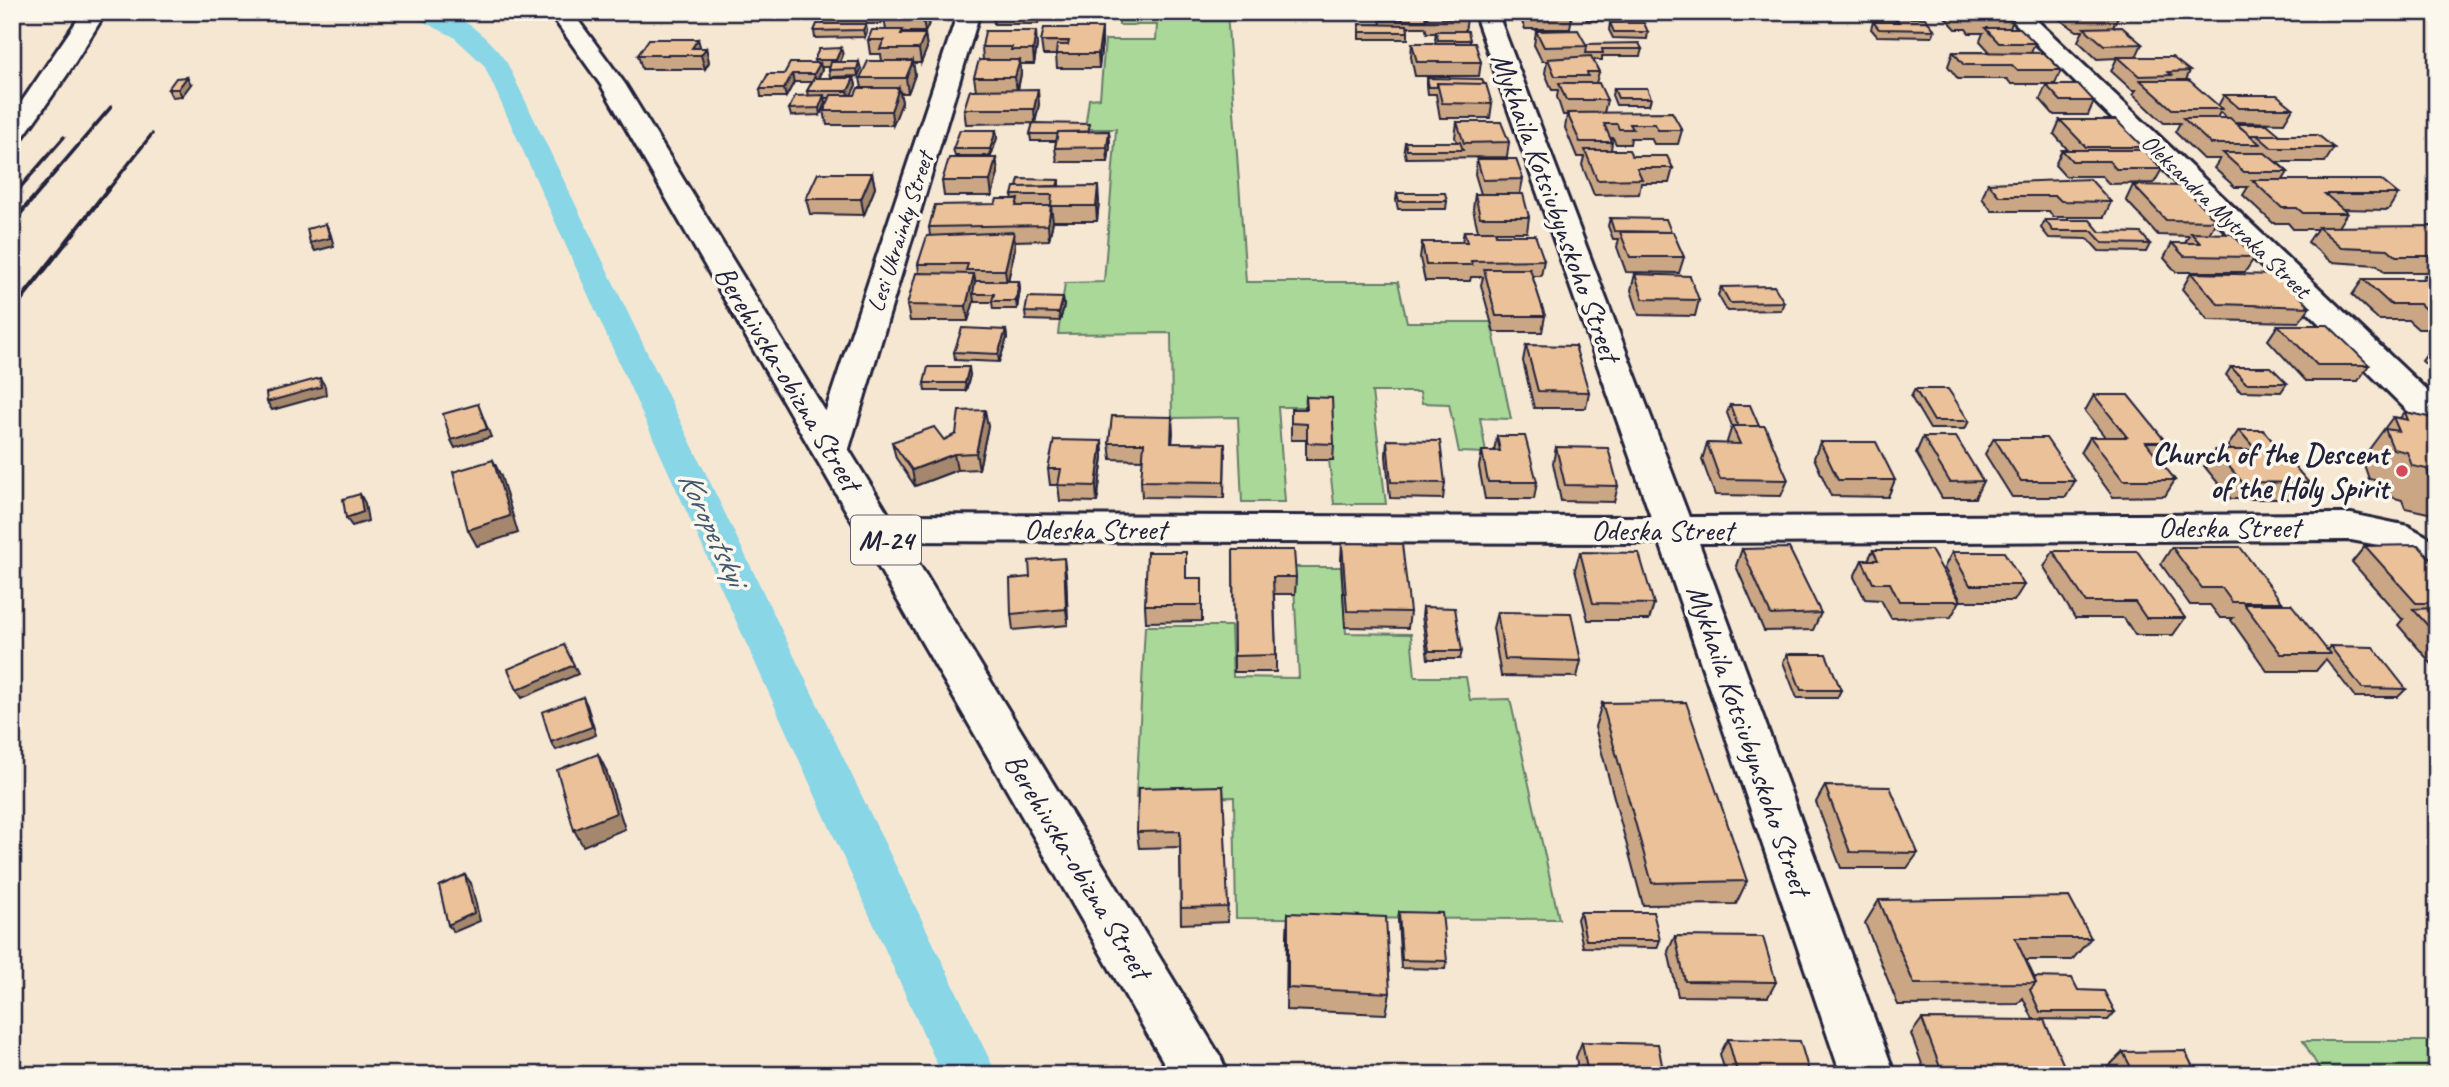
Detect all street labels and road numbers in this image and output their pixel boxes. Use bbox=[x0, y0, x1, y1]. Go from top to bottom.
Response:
street label: Mykhaila Kotsiubynskoho Street bbox=[1482, 47, 1631, 370]
street label: Oleksandra Mytraka Street bbox=[2135, 128, 2318, 306]
street label: Lesi Ukrainky Street bbox=[860, 146, 941, 315]
street label: Berehivska-obizna Street bbox=[706, 258, 872, 501]
street label: Odeska Street bbox=[2158, 508, 2304, 546]
street label: Odeska Street bbox=[1024, 510, 1170, 548]
street label: Odeska Street bbox=[1591, 511, 1737, 549]
road number: М-24 bbox=[851, 516, 921, 564]
street label: Mykhaila Kotsiubynskoho Street bbox=[1678, 580, 1821, 904]
street label: Berehivska-obizna Street bbox=[996, 746, 1162, 989]

